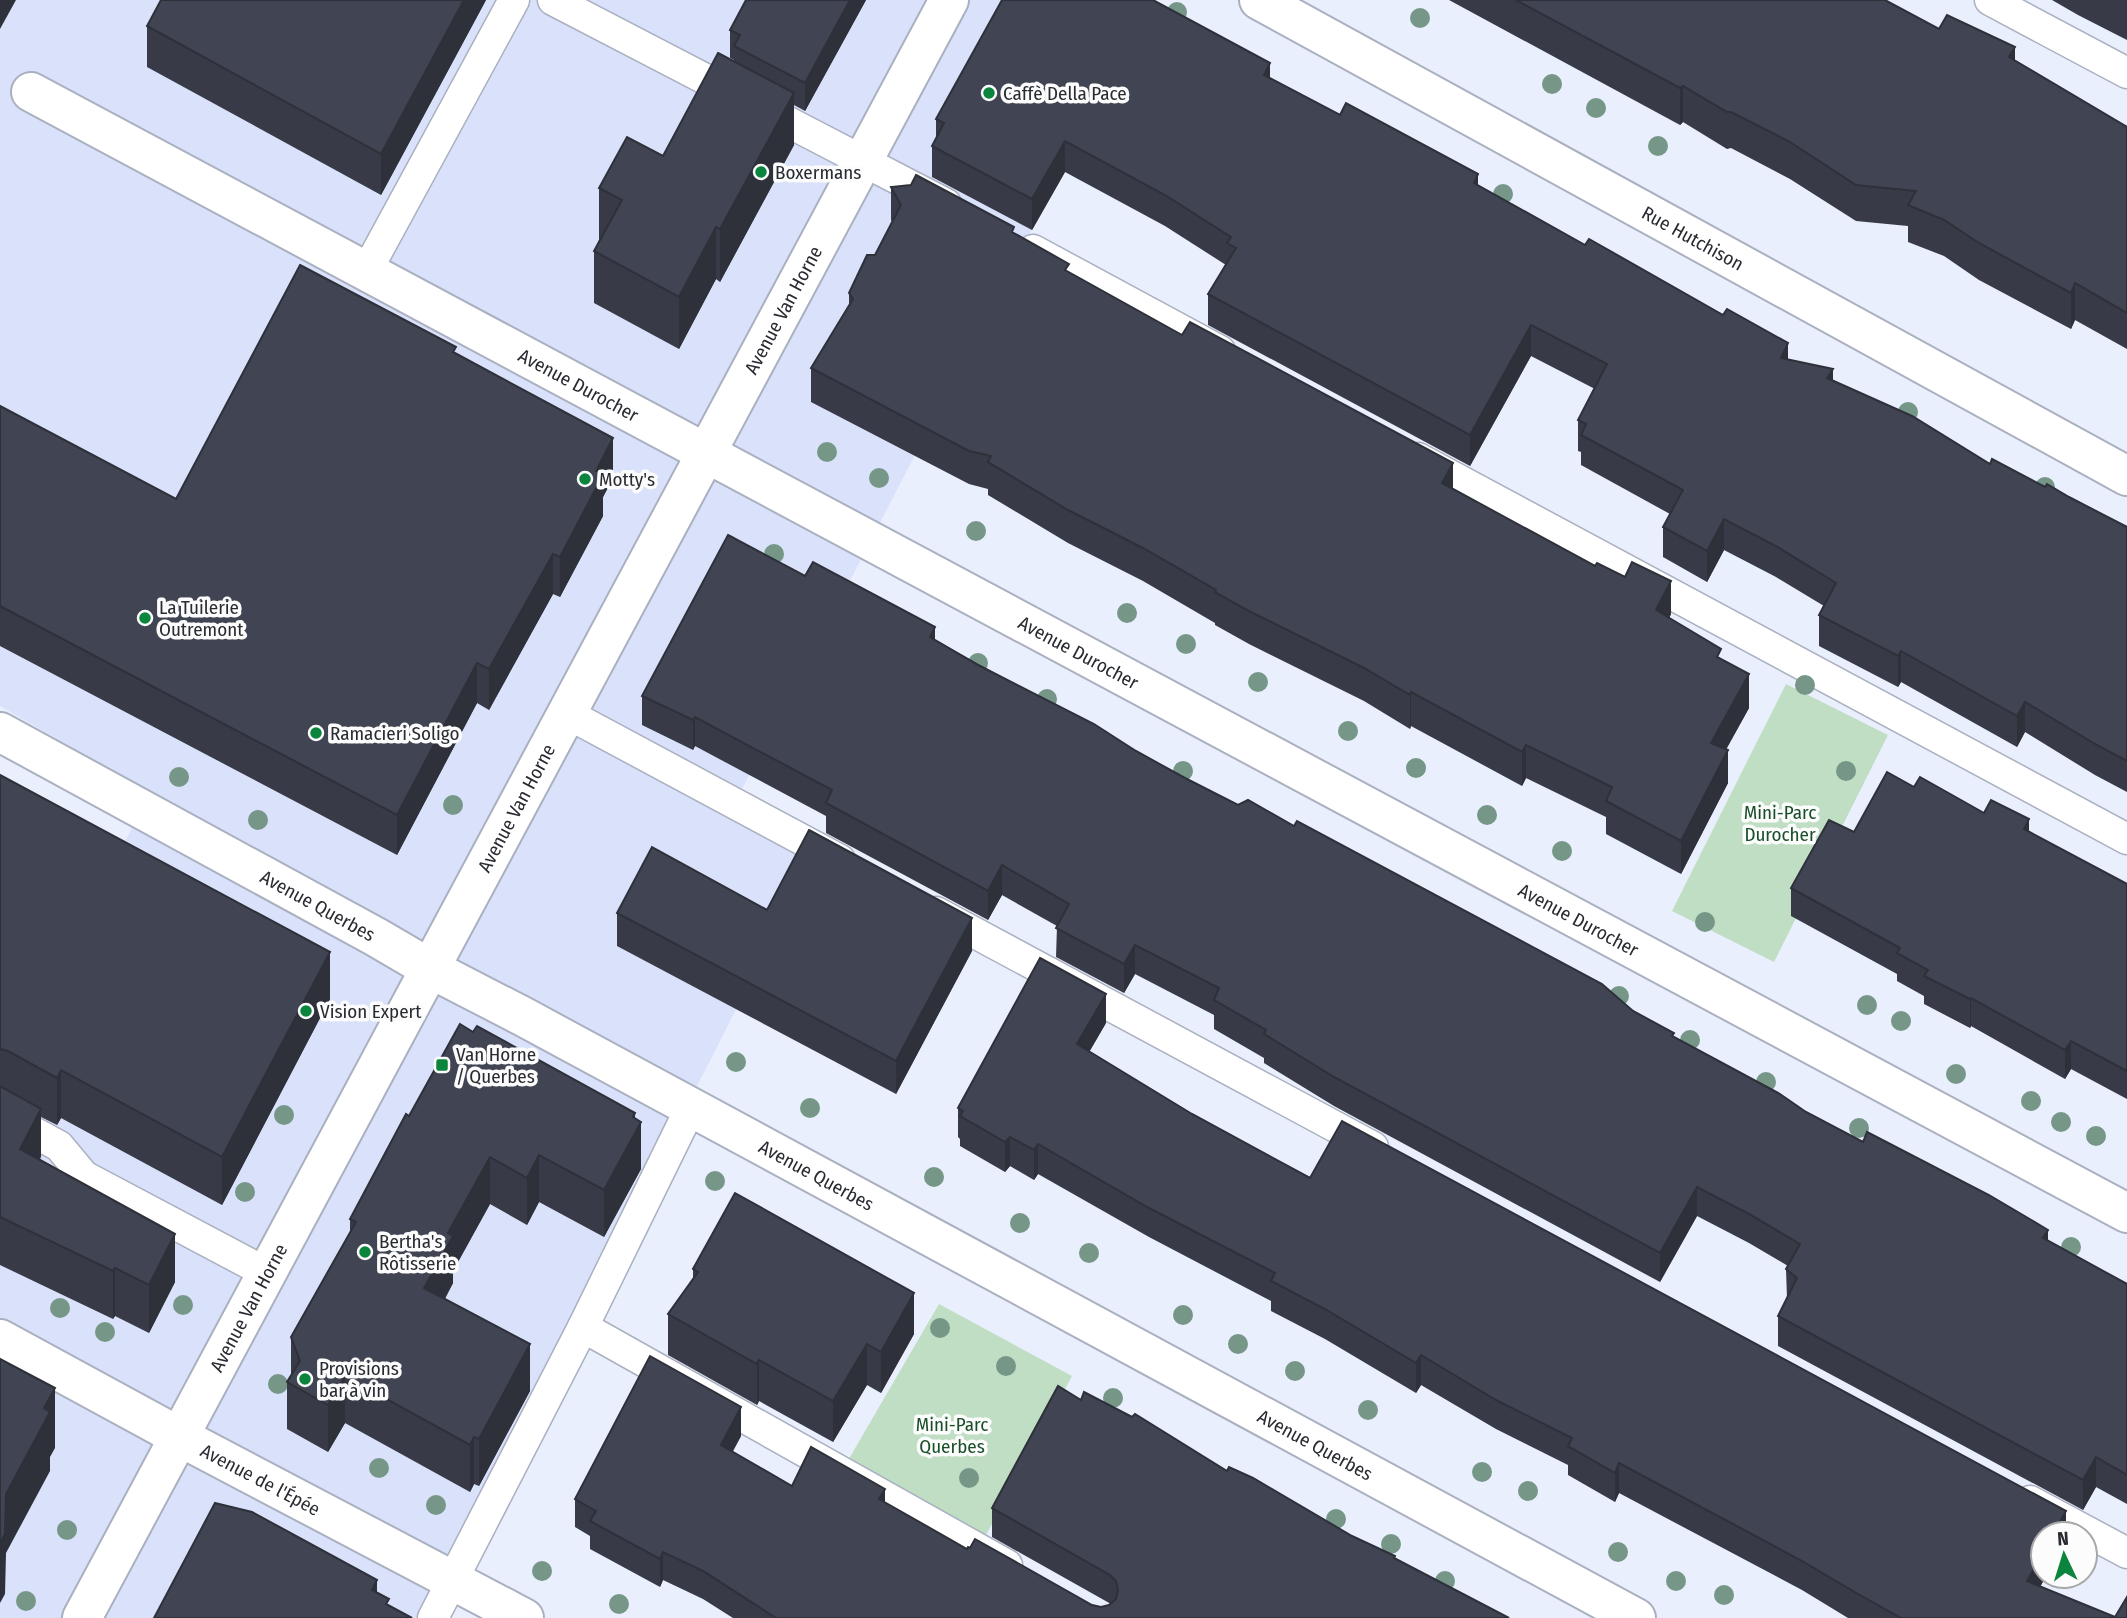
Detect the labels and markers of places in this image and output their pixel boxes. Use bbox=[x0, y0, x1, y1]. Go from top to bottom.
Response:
place label: Caffè Della Pace bbox=[1003, 82, 1127, 105]
marker: Caffè Della Pace bbox=[981, 85, 997, 101]
place label: Boxermans bbox=[775, 161, 861, 184]
marker: Boxermans bbox=[753, 164, 769, 180]
place label: Motty's bbox=[599, 468, 655, 491]
marker: Motty's bbox=[577, 471, 593, 487]
place label: La Tuilerie Outremont bbox=[159, 596, 244, 641]
marker: La Tuilerie Outremont bbox=[137, 610, 153, 626]
place label: Ramacieri Soligo bbox=[330, 722, 459, 745]
marker: Ramacieri Soligo bbox=[308, 725, 324, 741]
place label: Vision Expert bbox=[320, 1000, 422, 1023]
marker: Vision Expert bbox=[298, 1003, 314, 1019]
place label: Van Horne / Querbes bbox=[456, 1043, 536, 1088]
marker: Van Horne / Querbes bbox=[434, 1057, 450, 1073]
place label: Bertha's Rôtisserie bbox=[379, 1230, 456, 1275]
marker: Bertha's Rôtisserie bbox=[357, 1244, 373, 1260]
place label: Provisions bar à vin bbox=[319, 1357, 399, 1402]
marker: Provisions bar à vin bbox=[297, 1371, 313, 1387]

